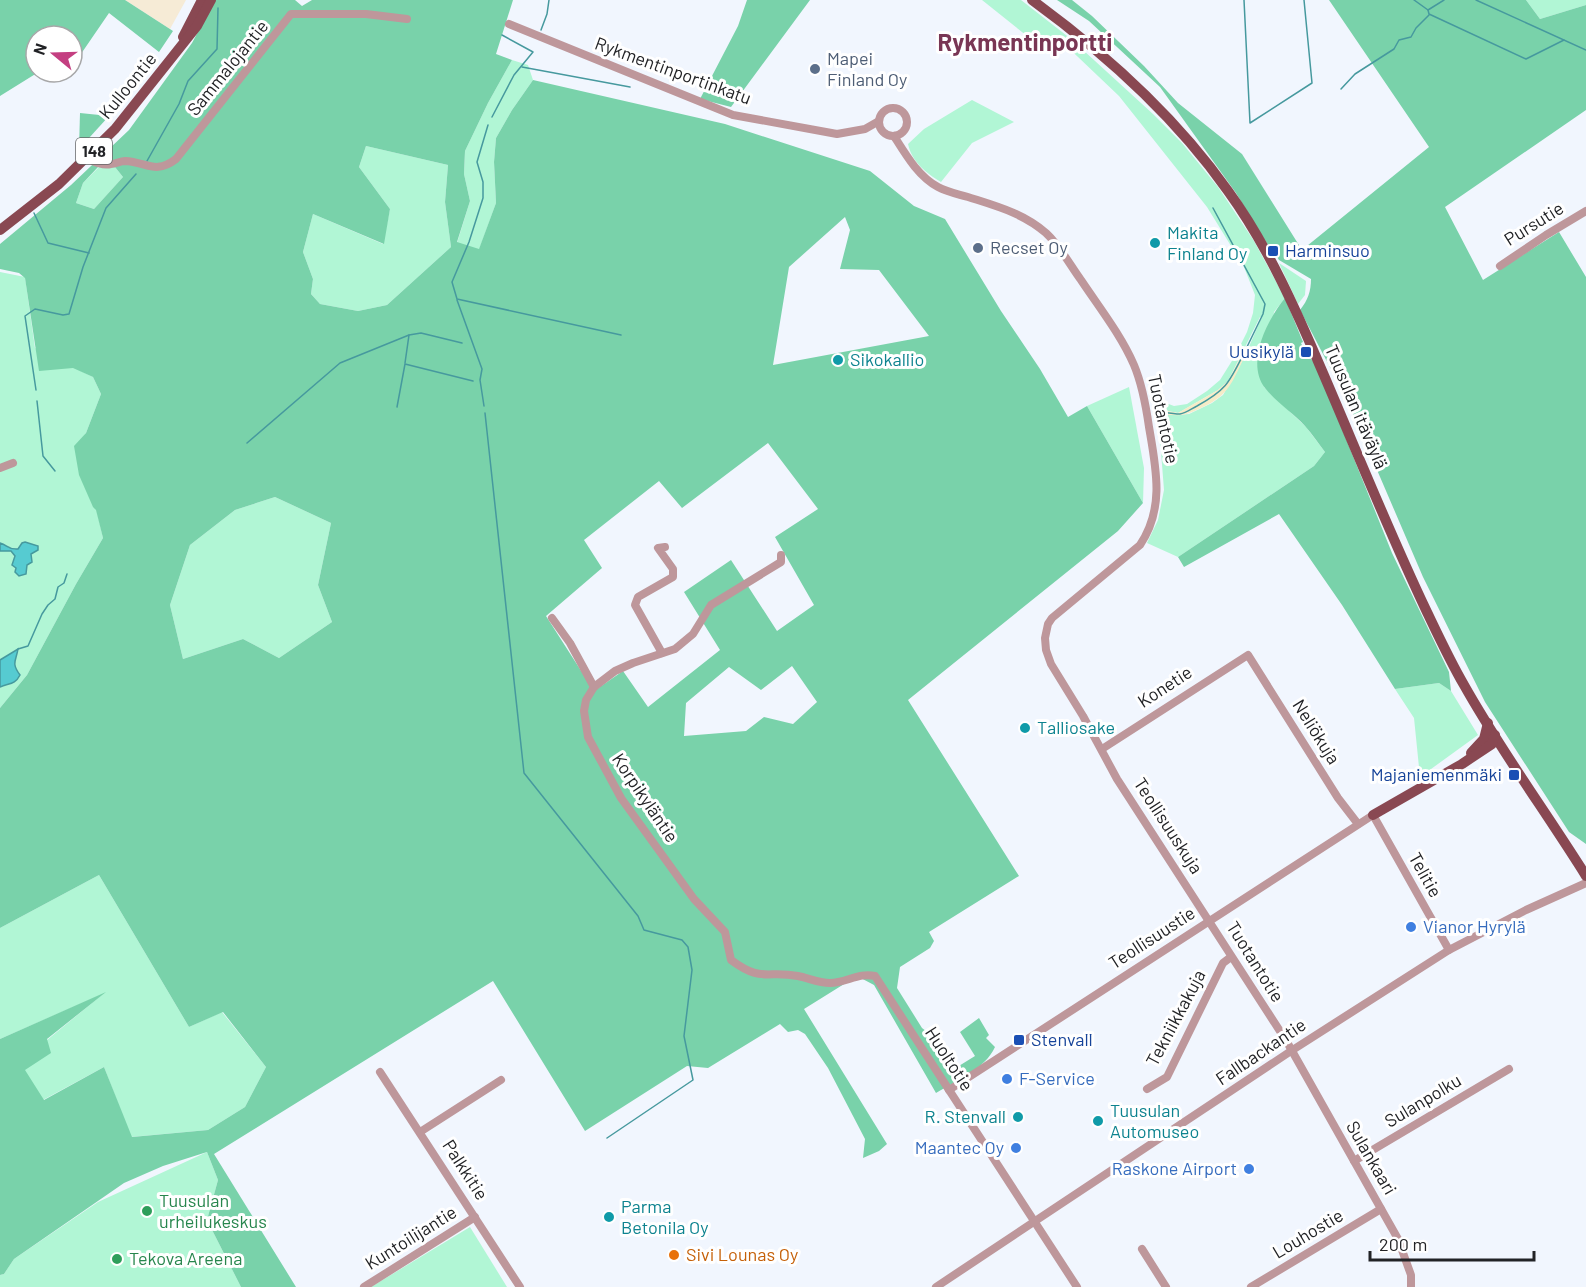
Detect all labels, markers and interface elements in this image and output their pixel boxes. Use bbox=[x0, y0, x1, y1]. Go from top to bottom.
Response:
street label: Sammalojantie bbox=[182, 15, 272, 120]
north arrow bbox=[24, 24, 84, 84]
district label: Rykmentinportti bbox=[938, 27, 1112, 56]
street label: Rykmentinportinkatu bbox=[592, 32, 754, 109]
text: N bbox=[29, 41, 50, 57]
place label: Mapei Finland Oy bbox=[827, 47, 907, 90]
street label: Kulloontie bbox=[94, 48, 161, 123]
marker: Mapei Finland Oy bbox=[808, 62, 822, 76]
road number: 148 bbox=[76, 138, 112, 164]
street label: Pursutie bbox=[1500, 196, 1567, 250]
place label: Makita Finland Oy bbox=[1167, 221, 1247, 264]
place label: Recset Oy bbox=[990, 236, 1068, 258]
marker: Makita Finland Oy bbox=[1148, 236, 1162, 250]
place label: Harminsuo bbox=[1285, 239, 1370, 261]
marker: Recset Oy bbox=[971, 241, 985, 255]
marker: Harminsuo bbox=[1266, 244, 1280, 258]
place label: Uusikylä bbox=[1229, 340, 1294, 362]
street label: Tuusulan itäväylä bbox=[1321, 341, 1393, 472]
marker: Uusikylä bbox=[1299, 345, 1313, 359]
place label: Sikokallio bbox=[850, 348, 924, 370]
marker: Sikokallio bbox=[831, 353, 845, 367]
street label: Tuotantotie bbox=[1144, 372, 1184, 466]
street label: Konetie bbox=[1133, 661, 1196, 712]
street label: Neliökuja bbox=[1288, 695, 1345, 768]
place label: Talliosake bbox=[1037, 716, 1115, 738]
marker: Talliosake bbox=[1018, 721, 1032, 735]
street label: Korpikyläntie bbox=[608, 749, 684, 846]
place label: Majaniemenmäki bbox=[1371, 763, 1502, 785]
marker: Majaniemenmäki bbox=[1507, 768, 1521, 782]
street label: Teollisuuskuja bbox=[1130, 773, 1208, 878]
street label: Telitie bbox=[1405, 848, 1447, 901]
street label: Teollisuustie bbox=[1104, 901, 1199, 973]
place label: Vianor Hyrylä bbox=[1423, 915, 1526, 937]
street label: Tuotantotie bbox=[1222, 917, 1289, 1006]
marker: Vianor Hyrylä bbox=[1404, 920, 1418, 934]
street label: Tekniikkakuja bbox=[1141, 966, 1210, 1069]
street label: Fallbackantie bbox=[1211, 1013, 1310, 1089]
street label: Huoltotie bbox=[921, 1022, 979, 1095]
place label: Stenvall bbox=[1031, 1028, 1093, 1050]
marker: Stenvall bbox=[1012, 1033, 1026, 1047]
place label: F-Service bbox=[1019, 1067, 1095, 1089]
street label: Sulanpolku bbox=[1380, 1069, 1465, 1132]
marker: F-Service bbox=[1000, 1072, 1014, 1086]
place label: Tuusulan Automuseo bbox=[1110, 1099, 1199, 1142]
place label: R. Stenvall bbox=[925, 1105, 1006, 1127]
marker: R. Stenvall bbox=[1011, 1110, 1025, 1124]
marker: Tuusulan Automuseo bbox=[1091, 1114, 1105, 1128]
street label: Sulankaari bbox=[1342, 1117, 1402, 1198]
street label: Palkkitie bbox=[438, 1135, 493, 1204]
place label: Maantec Oy bbox=[915, 1136, 1004, 1158]
marker: Maantec Oy bbox=[1009, 1141, 1023, 1155]
place label: Raskone Airport bbox=[1112, 1157, 1237, 1179]
marker: Raskone Airport bbox=[1242, 1162, 1256, 1176]
place label: Tuusulan urheilukeskus bbox=[159, 1189, 267, 1232]
place label: Parma Betonila Oy bbox=[621, 1195, 709, 1238]
street label: Kuntoilijantie bbox=[361, 1200, 460, 1274]
marker: Tuusulan urheilukeskus bbox=[140, 1204, 154, 1218]
street label: Louhostie bbox=[1268, 1204, 1347, 1263]
marker: Parma Betonila Oy bbox=[602, 1210, 616, 1224]
scale bar bbox=[1370, 1224, 1534, 1262]
text: 200 m bbox=[1379, 1233, 1427, 1255]
place label: Sivi Lounas Oy bbox=[686, 1243, 798, 1265]
place label: Tekova Areena bbox=[129, 1247, 242, 1269]
marker: Sivi Lounas Oy bbox=[667, 1248, 681, 1262]
marker: Tekova Areena bbox=[110, 1252, 124, 1266]

